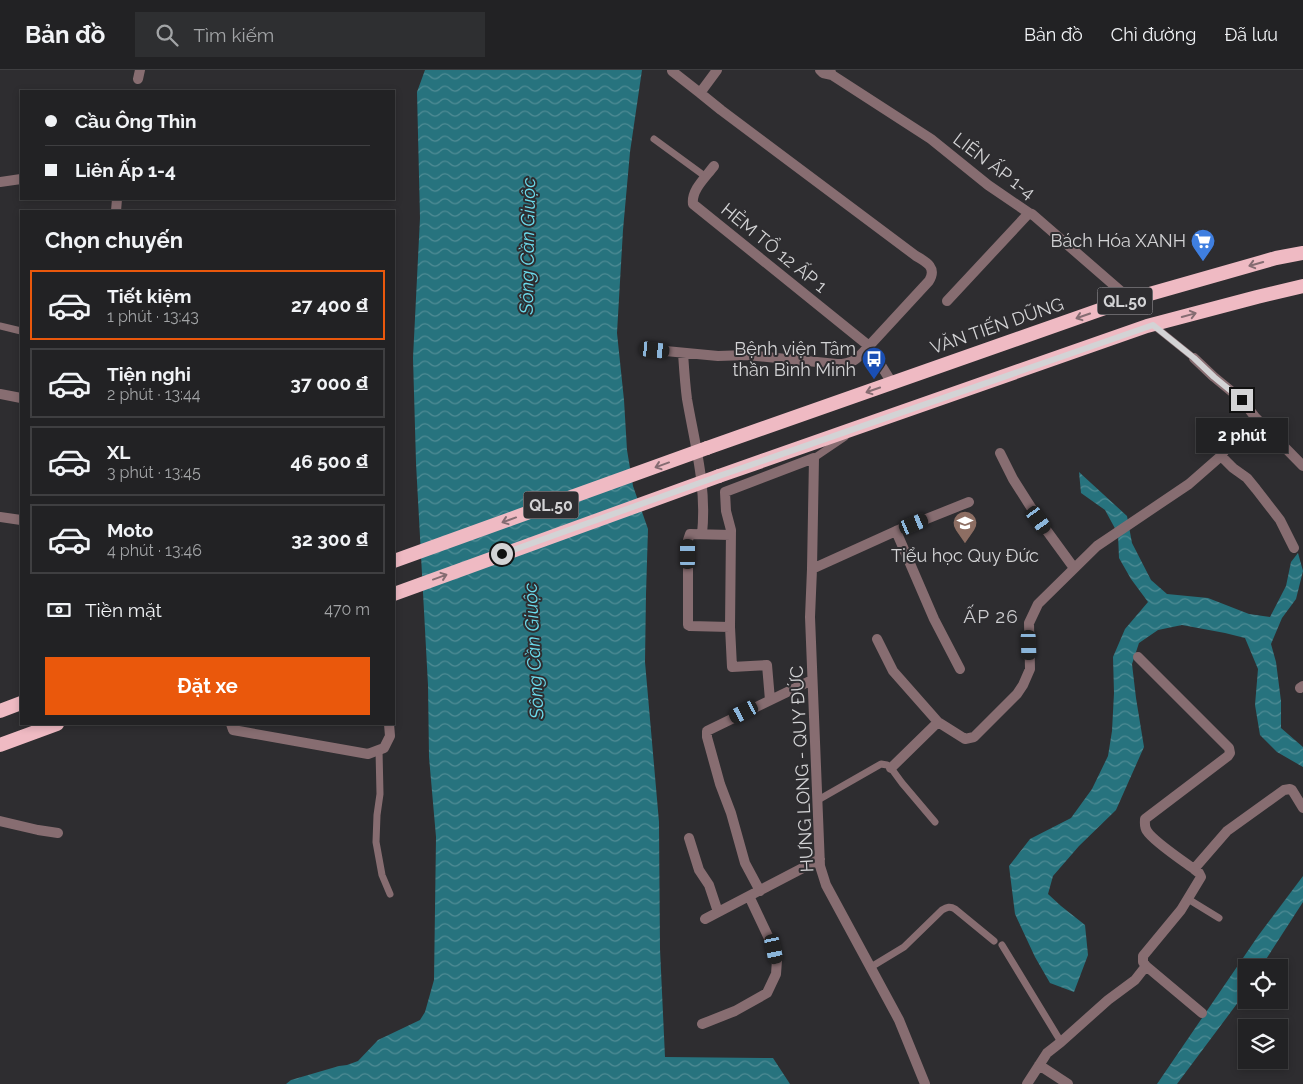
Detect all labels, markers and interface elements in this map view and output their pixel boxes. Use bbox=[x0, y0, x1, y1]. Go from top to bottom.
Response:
search box bbox=[135, 12, 485, 57]
text: Bản đồ bbox=[25, 20, 105, 49]
icon: search bbox=[153, 21, 181, 49]
text: Tìm kiếm bbox=[193, 24, 274, 46]
text: Bản đồ bbox=[1024, 24, 1083, 45]
text: Chỉ đường bbox=[1111, 24, 1196, 45]
text: Đã lưu bbox=[1224, 24, 1278, 45]
text: Cầu Ông Thìn bbox=[75, 110, 197, 132]
street label: LIÊN ẤP 1-4 bbox=[949, 127, 1041, 203]
text: Liên Ấp 1-4 bbox=[75, 159, 176, 181]
water label: Sông Cần Giuộc bbox=[515, 178, 539, 315]
street label: HẺM TỔ 12 ẤP 1 bbox=[717, 197, 833, 297]
text: Chọn chuyến bbox=[45, 227, 183, 253]
supermarket icon: Bách Hóa XANH bbox=[1190, 228, 1216, 262]
place label: Bách Hóa XANH bbox=[1050, 230, 1186, 251]
one-way arrow bbox=[1248, 260, 1264, 269]
icon: car bbox=[47, 283, 92, 328]
text: Tiết kiệm bbox=[107, 285, 191, 307]
road number: QL.50 bbox=[1098, 288, 1152, 315]
street label: VĂN TIẾN DŨNG bbox=[927, 291, 1066, 358]
text: 27 400 ₫ bbox=[291, 294, 368, 316]
text: 1 phút · 13:43 bbox=[107, 307, 199, 326]
one-way arrow bbox=[1181, 310, 1197, 319]
one-way arrow bbox=[1076, 312, 1092, 321]
place label: Bệnh viện Tâm thần Bình Minh bbox=[732, 338, 856, 380]
car bbox=[639, 341, 670, 359]
bus stop icon: Bệnh viện Tâm thần Bình Minh bbox=[861, 346, 887, 380]
icon: car bbox=[47, 361, 92, 406]
text: Tiện nghi bbox=[107, 363, 191, 385]
text: 37 000 ₫ bbox=[290, 372, 368, 394]
text: 2 phút · 13:44 bbox=[107, 385, 201, 404]
one-way arrow bbox=[865, 386, 881, 395]
route end bbox=[1231, 389, 1253, 411]
callout: 2 phút bbox=[1196, 418, 1288, 452]
text: 2 phút bbox=[1218, 426, 1266, 445]
icon: car bbox=[47, 439, 92, 484]
text: XL bbox=[107, 441, 130, 463]
text: 46 500 ₫ bbox=[290, 450, 368, 472]
one-way arrow bbox=[654, 461, 670, 470]
text: 3 phút · 13:45 bbox=[107, 463, 201, 482]
road number: QL.50 bbox=[524, 492, 578, 518]
car bbox=[1024, 503, 1053, 537]
school or university icon: Tiểu học Quy Đức bbox=[952, 510, 978, 544]
car bbox=[897, 511, 930, 537]
one-way arrow bbox=[502, 516, 517, 525]
icon: car bbox=[47, 517, 92, 562]
text: Moto bbox=[107, 519, 153, 541]
text: 32 300 ₫ bbox=[291, 528, 368, 550]
car bbox=[680, 539, 695, 569]
text: 4 phút · 13:46 bbox=[107, 541, 202, 560]
route start bbox=[491, 543, 513, 565]
place label: Tiểu học Quy Đức bbox=[891, 545, 1039, 566]
one-way arrow bbox=[431, 572, 447, 581]
water label: Sông Cần Giuộc bbox=[518, 582, 548, 721]
icon: cash bbox=[45, 596, 73, 624]
text: Tiền mặt bbox=[85, 599, 162, 621]
text: 470 m bbox=[324, 600, 370, 619]
district label: ẤP 26 bbox=[963, 604, 1019, 627]
car bbox=[1020, 630, 1037, 660]
button: Đặt xe bbox=[45, 657, 370, 715]
street label: HƯNG LONG - QUY ĐỨC bbox=[785, 665, 817, 873]
car bbox=[727, 699, 760, 725]
car bbox=[763, 933, 784, 965]
map controls bbox=[1238, 959, 1288, 1069]
button: locate bbox=[1238, 959, 1288, 1009]
button: layers bbox=[1238, 1019, 1288, 1069]

